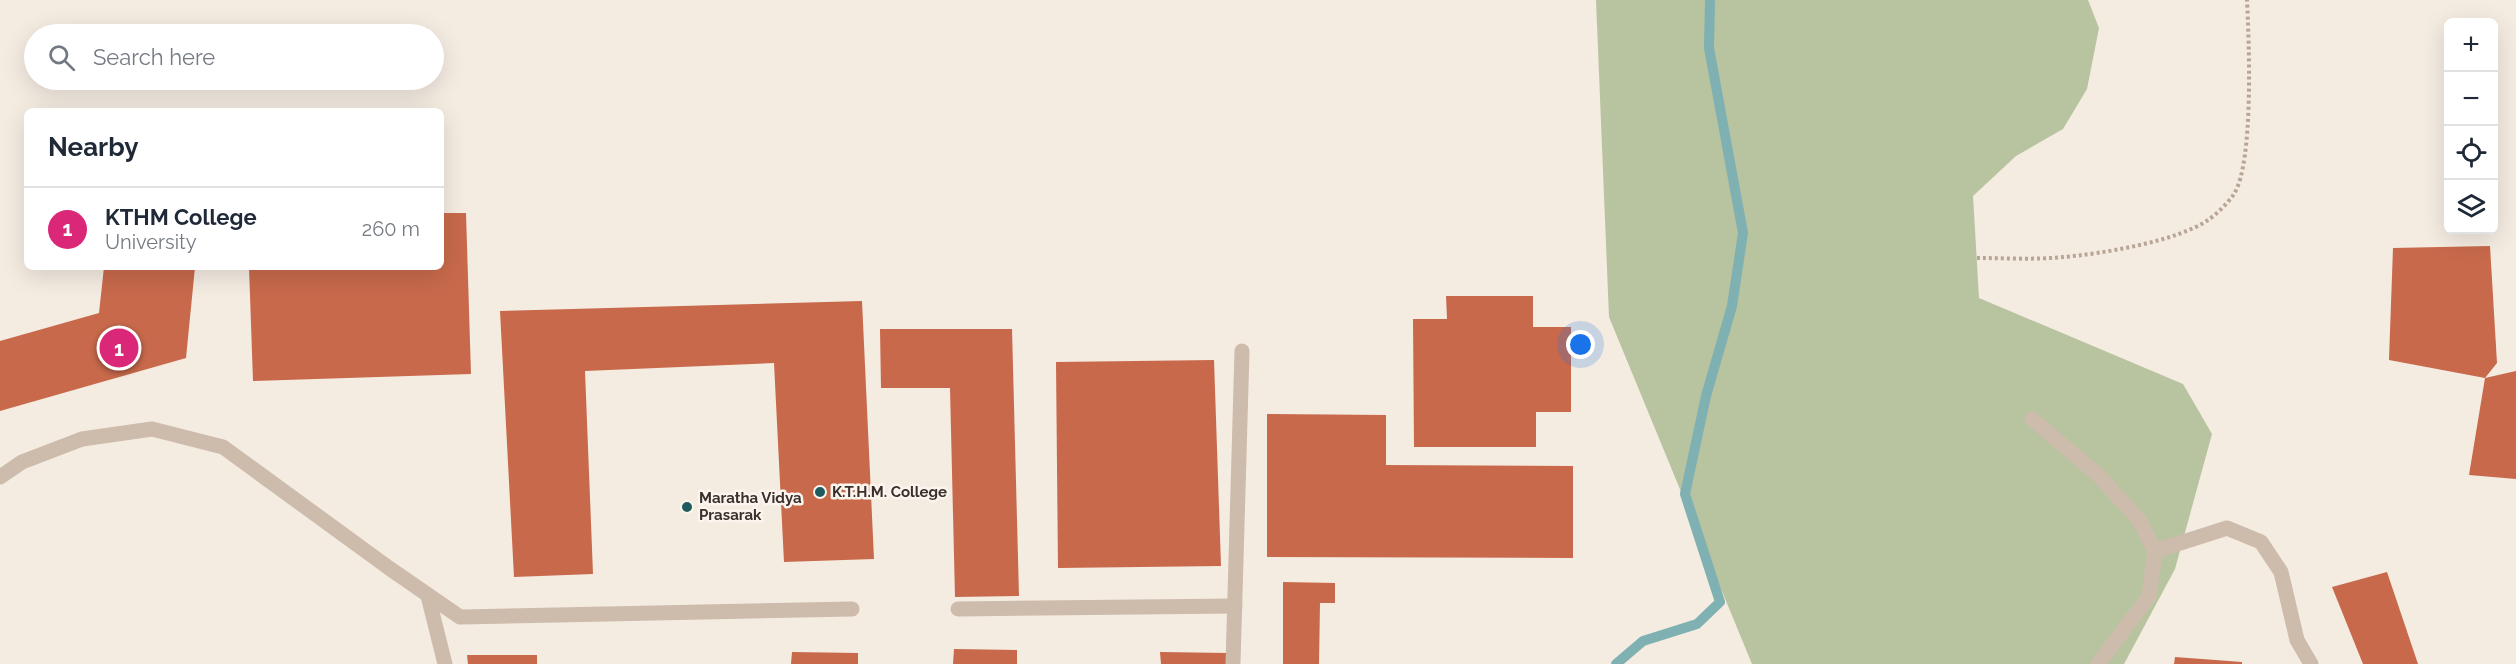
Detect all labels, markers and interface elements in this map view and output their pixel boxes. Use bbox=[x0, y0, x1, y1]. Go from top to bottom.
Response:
map controls bbox=[2444, 18, 2498, 234]
button: + bbox=[2444, 18, 2498, 72]
search box bbox=[24, 24, 444, 90]
icon: search bbox=[45, 41, 78, 74]
text: Search here bbox=[93, 44, 215, 70]
button: − bbox=[2444, 72, 2498, 126]
button: locate bbox=[2444, 126, 2498, 180]
text: Nearby bbox=[48, 132, 138, 162]
button: layers bbox=[2444, 180, 2498, 234]
text: KTHM College bbox=[105, 204, 257, 230]
text: 1 bbox=[63, 217, 72, 241]
text: 260 m bbox=[362, 217, 420, 241]
text: University bbox=[105, 230, 197, 254]
pin: 1 bbox=[100, 326, 138, 370]
your location bbox=[1566, 330, 1595, 359]
place label: K.T.H.M. College bbox=[832, 483, 947, 501]
marker: K.T.H.M. College bbox=[813, 485, 827, 499]
place label: Maratha Vidya Prasarak bbox=[699, 489, 802, 524]
marker: Maratha Vidya Prasarak bbox=[680, 500, 694, 514]

